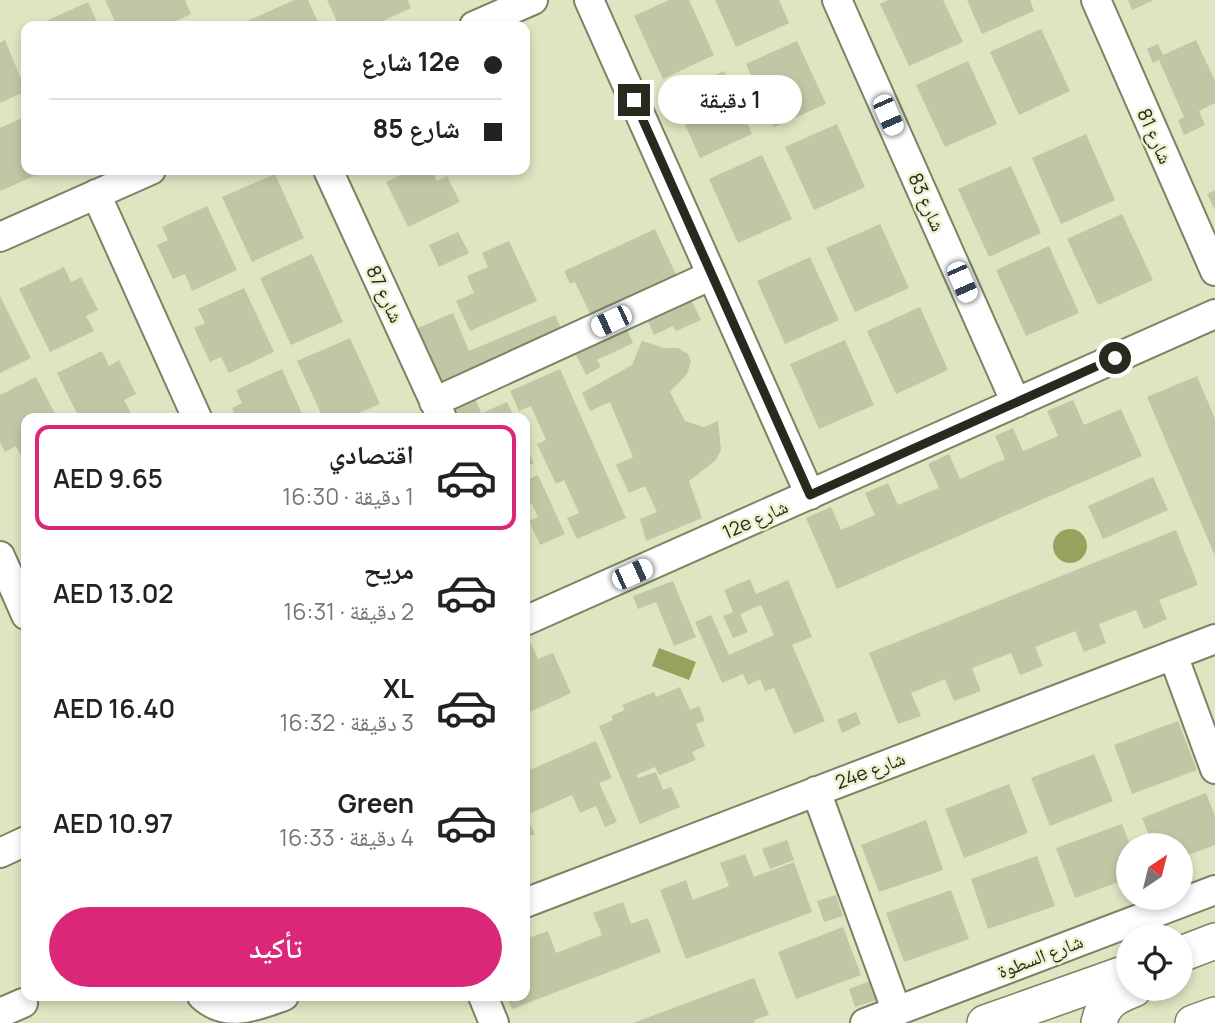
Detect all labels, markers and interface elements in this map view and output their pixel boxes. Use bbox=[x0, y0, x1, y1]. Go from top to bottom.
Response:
text: 12e شارع bbox=[361, 43, 460, 79]
callout: 1 دقيقة bbox=[658, 76, 802, 124]
text: 1 دقيقة bbox=[699, 83, 761, 115]
route end bbox=[618, 84, 650, 116]
car bbox=[870, 92, 907, 138]
street label: شارع 81 bbox=[1131, 104, 1179, 168]
text: شارع 85 bbox=[372, 110, 460, 146]
street label: شارع 83 bbox=[903, 169, 951, 235]
car bbox=[944, 259, 981, 305]
street label: شارع 87 bbox=[360, 261, 410, 327]
car bbox=[588, 303, 635, 339]
route start bbox=[1099, 342, 1131, 374]
text: اقتصادي bbox=[329, 436, 414, 472]
icon: car bbox=[435, 446, 498, 509]
text: AED 9.65 bbox=[53, 460, 163, 496]
text: 1 دقيقة · 16:30 bbox=[282, 480, 414, 512]
street label: 12e شارع bbox=[718, 493, 792, 545]
text: مريح bbox=[364, 551, 414, 587]
car bbox=[609, 556, 656, 592]
icon: car bbox=[435, 561, 498, 624]
text: AED 13.02 bbox=[53, 575, 174, 611]
text: 2 دقيقة · 16:31 bbox=[283, 595, 414, 627]
text: XL bbox=[383, 670, 414, 706]
icon: car bbox=[435, 676, 498, 739]
text: AED 16.40 bbox=[53, 690, 175, 726]
text: 3 دقيقة · 16:32 bbox=[280, 706, 414, 738]
street label: 24e شارع bbox=[831, 745, 909, 795]
text: Green bbox=[338, 785, 414, 821]
icon: car bbox=[435, 791, 498, 854]
text: AED 10.97 bbox=[53, 805, 173, 841]
text: 4 دقيقة · 16:33 bbox=[279, 821, 414, 853]
north arrow bbox=[1116, 833, 1194, 910]
map controls bbox=[1116, 833, 1193, 1001]
button: تأكيد bbox=[49, 907, 502, 987]
button: locate bbox=[1116, 924, 1193, 1001]
street label: شارع السطوة bbox=[993, 928, 1087, 984]

